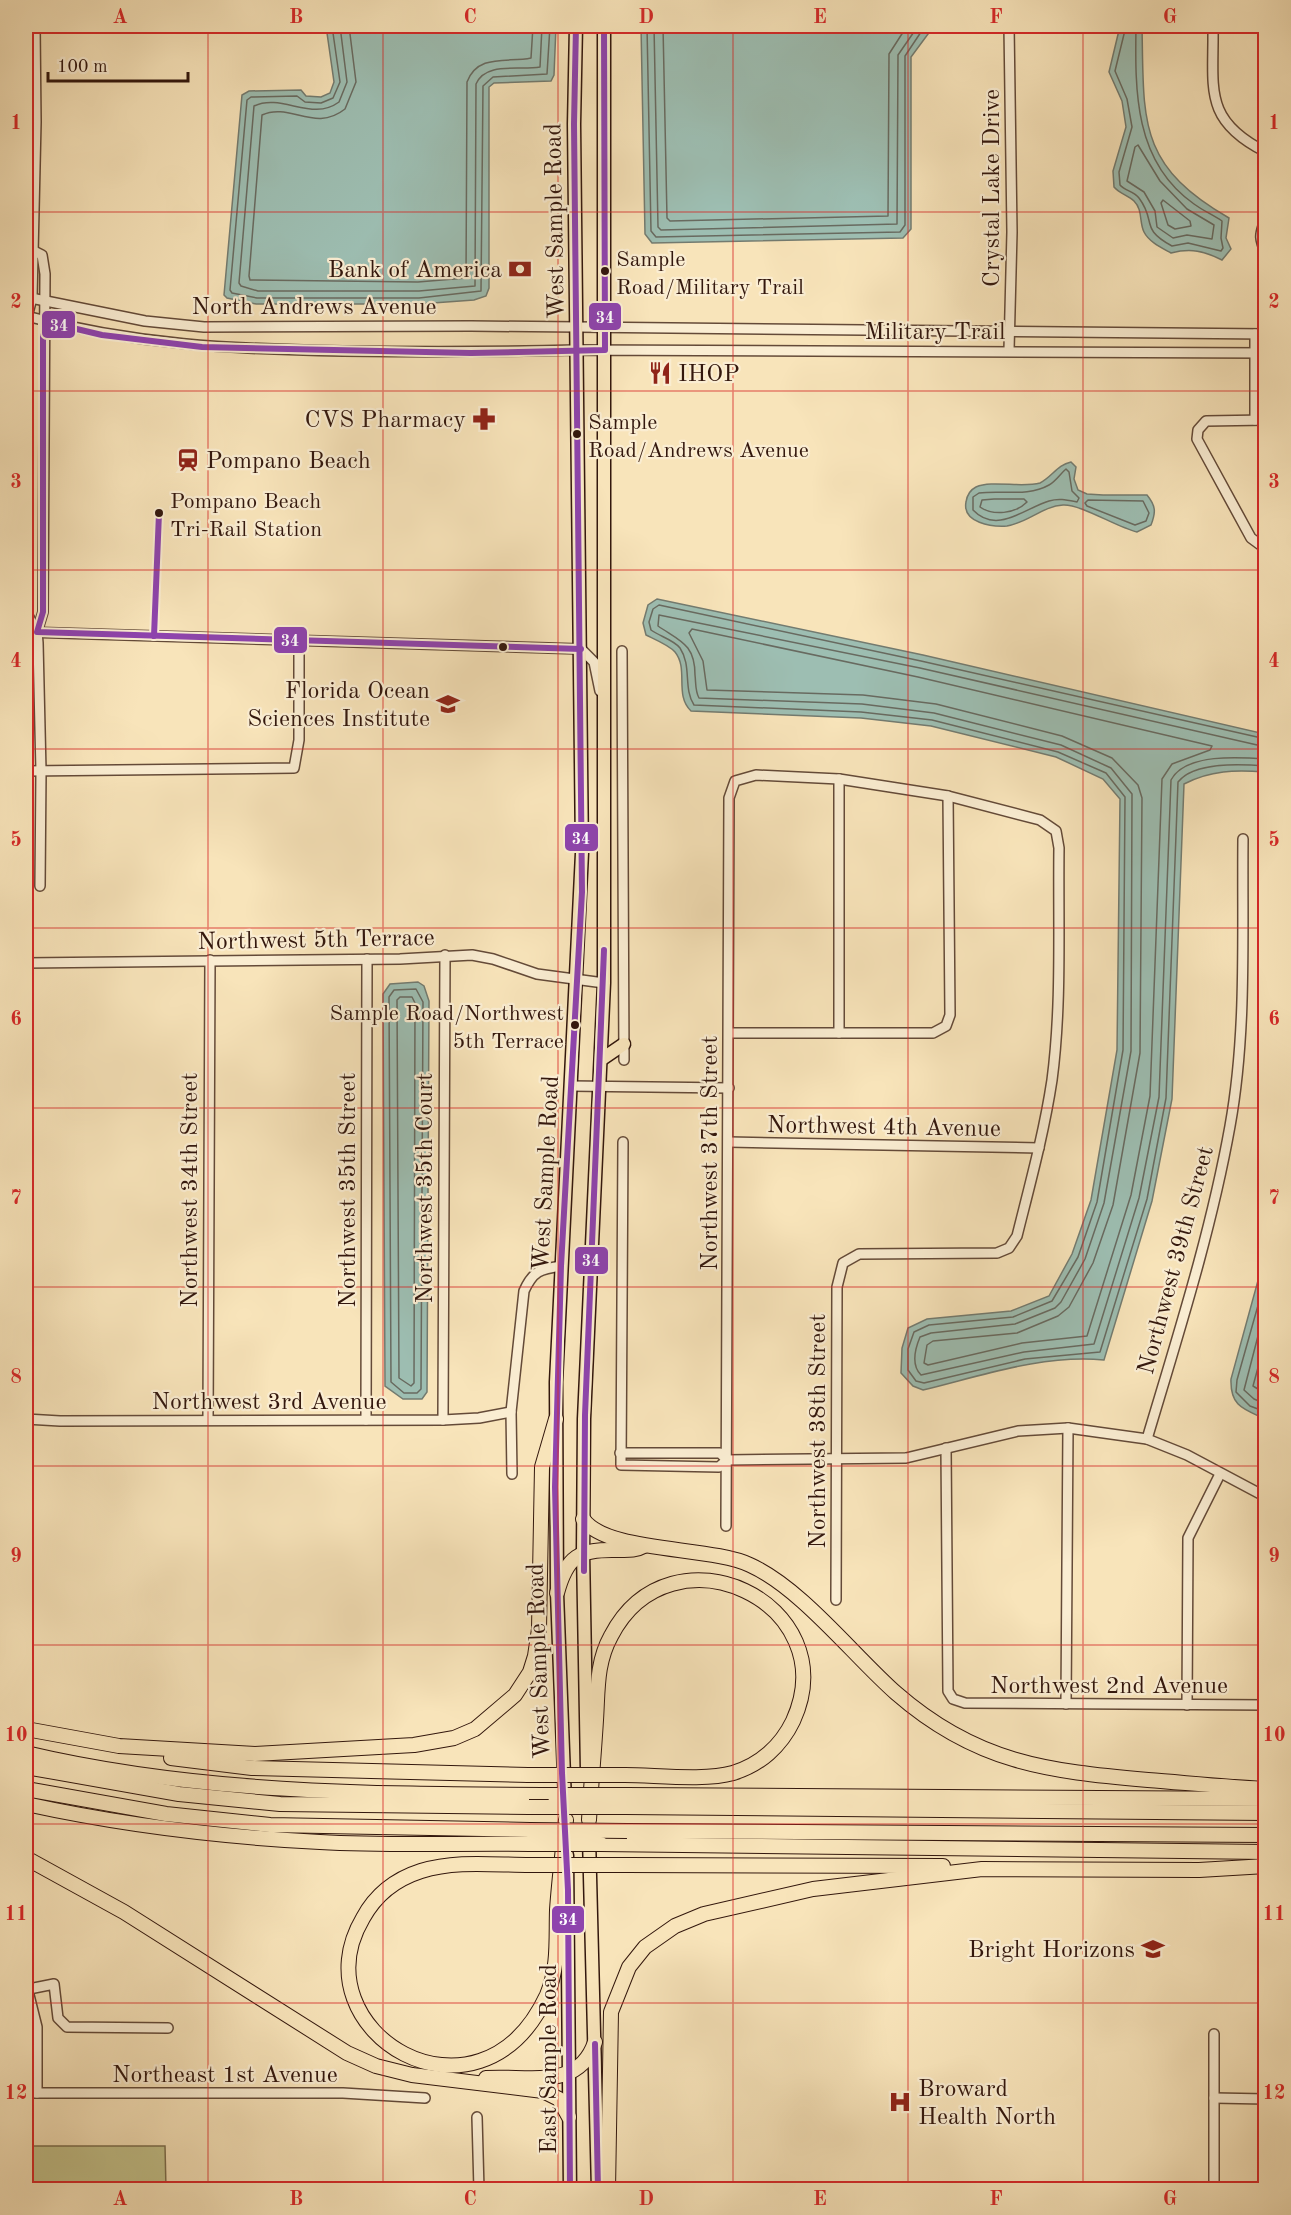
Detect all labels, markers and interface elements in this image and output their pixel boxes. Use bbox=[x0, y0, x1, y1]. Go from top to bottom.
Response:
text: A bbox=[112, 8, 128, 28]
text: B bbox=[289, 8, 303, 28]
text: C bbox=[463, 8, 477, 28]
text: D bbox=[638, 8, 654, 28]
text: E bbox=[813, 8, 827, 28]
text: F bbox=[989, 8, 1003, 28]
text: G bbox=[1163, 8, 1177, 28]
scale bar bbox=[48, 45, 188, 83]
text: 100 m bbox=[57, 58, 108, 76]
street label: Crystal Lake Drive bbox=[981, 89, 1005, 287]
text: 1 bbox=[10, 114, 22, 134]
text: 1 bbox=[1268, 114, 1280, 134]
street label: West Sample Road bbox=[542, 123, 570, 319]
place label: Sample Road/Military Trail bbox=[616, 249, 804, 299]
bank icon: Bank of America bbox=[507, 256, 533, 282]
place label: Bank of America bbox=[328, 259, 502, 283]
marker: Sample Road/Military Trail bbox=[599, 265, 611, 277]
text: 2 bbox=[10, 293, 22, 313]
text: 2 bbox=[1268, 293, 1280, 313]
street label: North Andrews Avenue bbox=[191, 296, 437, 320]
line badge: 34 bbox=[588, 302, 622, 331]
line badge: 34 bbox=[41, 310, 76, 339]
text: 34 bbox=[596, 311, 614, 327]
text: 34 bbox=[50, 319, 68, 335]
street label: Military Trail bbox=[865, 321, 1005, 345]
restaurant icon: IHOP bbox=[647, 360, 673, 386]
place label: IHOP bbox=[678, 363, 740, 387]
pharmacy icon: CVS Pharmacy bbox=[471, 406, 497, 432]
place label: CVS Pharmacy bbox=[305, 409, 466, 433]
place label: Sample Road/Andrews Avenue bbox=[588, 412, 809, 462]
marker: Sample Road/Andrews Avenue bbox=[571, 428, 583, 440]
station icon: Pompano Beach bbox=[175, 447, 201, 473]
place label: Pompano Beach bbox=[206, 450, 371, 474]
text: 3 bbox=[10, 473, 22, 493]
text: 3 bbox=[1268, 473, 1280, 493]
place label: Pompano Beach Tri-Rail Station bbox=[170, 491, 322, 541]
marker: Pompano Beach Tri-Rail Station bbox=[153, 507, 165, 519]
line badge: 34 bbox=[273, 626, 308, 654]
text: 34 bbox=[281, 634, 299, 650]
unlabelled marker bbox=[497, 641, 509, 653]
text: 4 bbox=[10, 652, 22, 672]
text: 4 bbox=[1268, 652, 1280, 672]
place label: Florida Ocean Sciences Institute bbox=[247, 680, 430, 732]
school or university icon: Florida Ocean Sciences Institute bbox=[435, 691, 461, 717]
line badge: 34 bbox=[564, 823, 599, 852]
text: 5 bbox=[10, 830, 22, 851]
text: 5 bbox=[1268, 830, 1280, 851]
text: 34 bbox=[572, 832, 590, 848]
street label: Northwest 5th Terrace bbox=[197, 927, 435, 955]
place label: Sample Road/Northwest 5th Terrace bbox=[330, 1003, 564, 1053]
text: 6 bbox=[10, 1010, 22, 1030]
text: 6 bbox=[1268, 1010, 1280, 1030]
marker: Sample Road/Northwest 5th Terrace bbox=[569, 1019, 581, 1031]
street label: Northwest 37th Street bbox=[699, 1035, 723, 1271]
street label: Northwest 34th Street bbox=[179, 1072, 203, 1308]
street label: Northwest 35th Street bbox=[337, 1072, 361, 1308]
street label: Northwest 35th Court bbox=[414, 1073, 438, 1303]
street label: West Sample Road bbox=[530, 1075, 564, 1272]
street label: Northwest 4th Avenue bbox=[767, 1114, 1001, 1142]
street label: Northwest 39th Street bbox=[1135, 1144, 1219, 1377]
text: 7 bbox=[10, 1189, 22, 1209]
text: 7 bbox=[1268, 1189, 1280, 1209]
line badge: 34 bbox=[574, 1246, 609, 1275]
text: 34 bbox=[582, 1254, 600, 1270]
street label: Northwest 38th Street bbox=[807, 1313, 831, 1549]
text: 8 bbox=[10, 1368, 22, 1388]
text: 8 bbox=[1268, 1368, 1280, 1388]
street label: Northwest 3rd Avenue bbox=[152, 1391, 386, 1415]
text: 9 bbox=[10, 1547, 22, 1567]
text: 9 bbox=[1268, 1547, 1280, 1567]
street label: West Sample Road bbox=[525, 1563, 555, 1759]
street label: Northwest 2nd Avenue bbox=[990, 1675, 1228, 1699]
text: 10 bbox=[4, 1726, 28, 1746]
text: 10 bbox=[1262, 1726, 1286, 1746]
text: 11 bbox=[4, 1905, 28, 1925]
line badge: 34 bbox=[551, 1905, 585, 1934]
text: 11 bbox=[1262, 1905, 1286, 1925]
text: 34 bbox=[559, 1913, 577, 1929]
school or university icon: Bright Horizons bbox=[1140, 1936, 1166, 1962]
place label: Bright Horizons bbox=[968, 1939, 1135, 1963]
street label: East Sample Road bbox=[538, 1964, 562, 2154]
street label: Northeast 1st Avenue bbox=[112, 2064, 338, 2088]
place label: Broward Health North bbox=[918, 2078, 1056, 2130]
text: 12 bbox=[4, 2084, 28, 2104]
text: 12 bbox=[1262, 2084, 1286, 2104]
hospital icon: Broward Health North bbox=[887, 2089, 913, 2115]
text: A bbox=[112, 2190, 128, 2210]
text: B bbox=[289, 2190, 303, 2210]
text: C bbox=[463, 2190, 477, 2210]
text: D bbox=[638, 2190, 654, 2210]
text: E bbox=[813, 2190, 827, 2210]
text: F bbox=[989, 2190, 1003, 2210]
text: G bbox=[1163, 2190, 1177, 2210]

